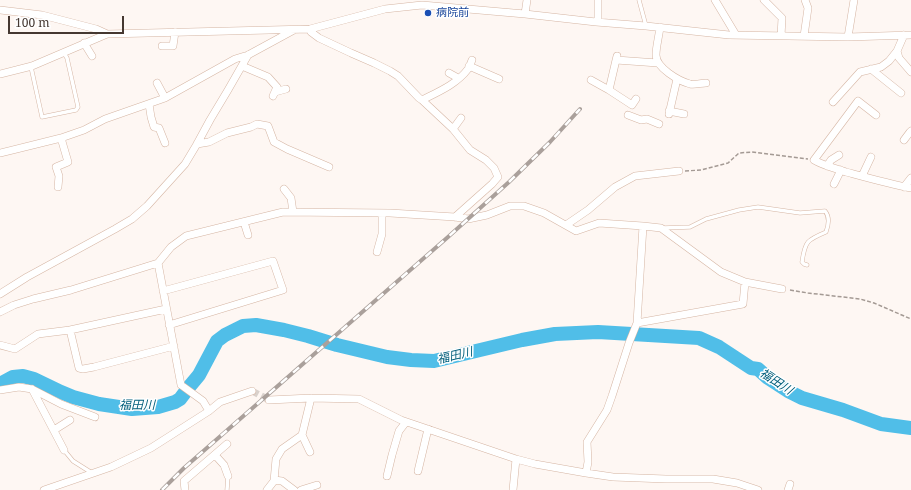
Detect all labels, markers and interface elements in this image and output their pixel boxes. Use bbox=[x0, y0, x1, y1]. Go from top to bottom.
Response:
place label: 病院前 bbox=[436, 6, 469, 20]
scale bar bbox=[10, 8, 126, 34]
marker: 病院前 bbox=[423, 8, 433, 18]
text: 100 m bbox=[15, 14, 50, 31]
water label: 福田川 bbox=[436, 345, 474, 367]
water label: 福田川 bbox=[757, 366, 795, 398]
water label: 福田川 bbox=[119, 399, 155, 413]

